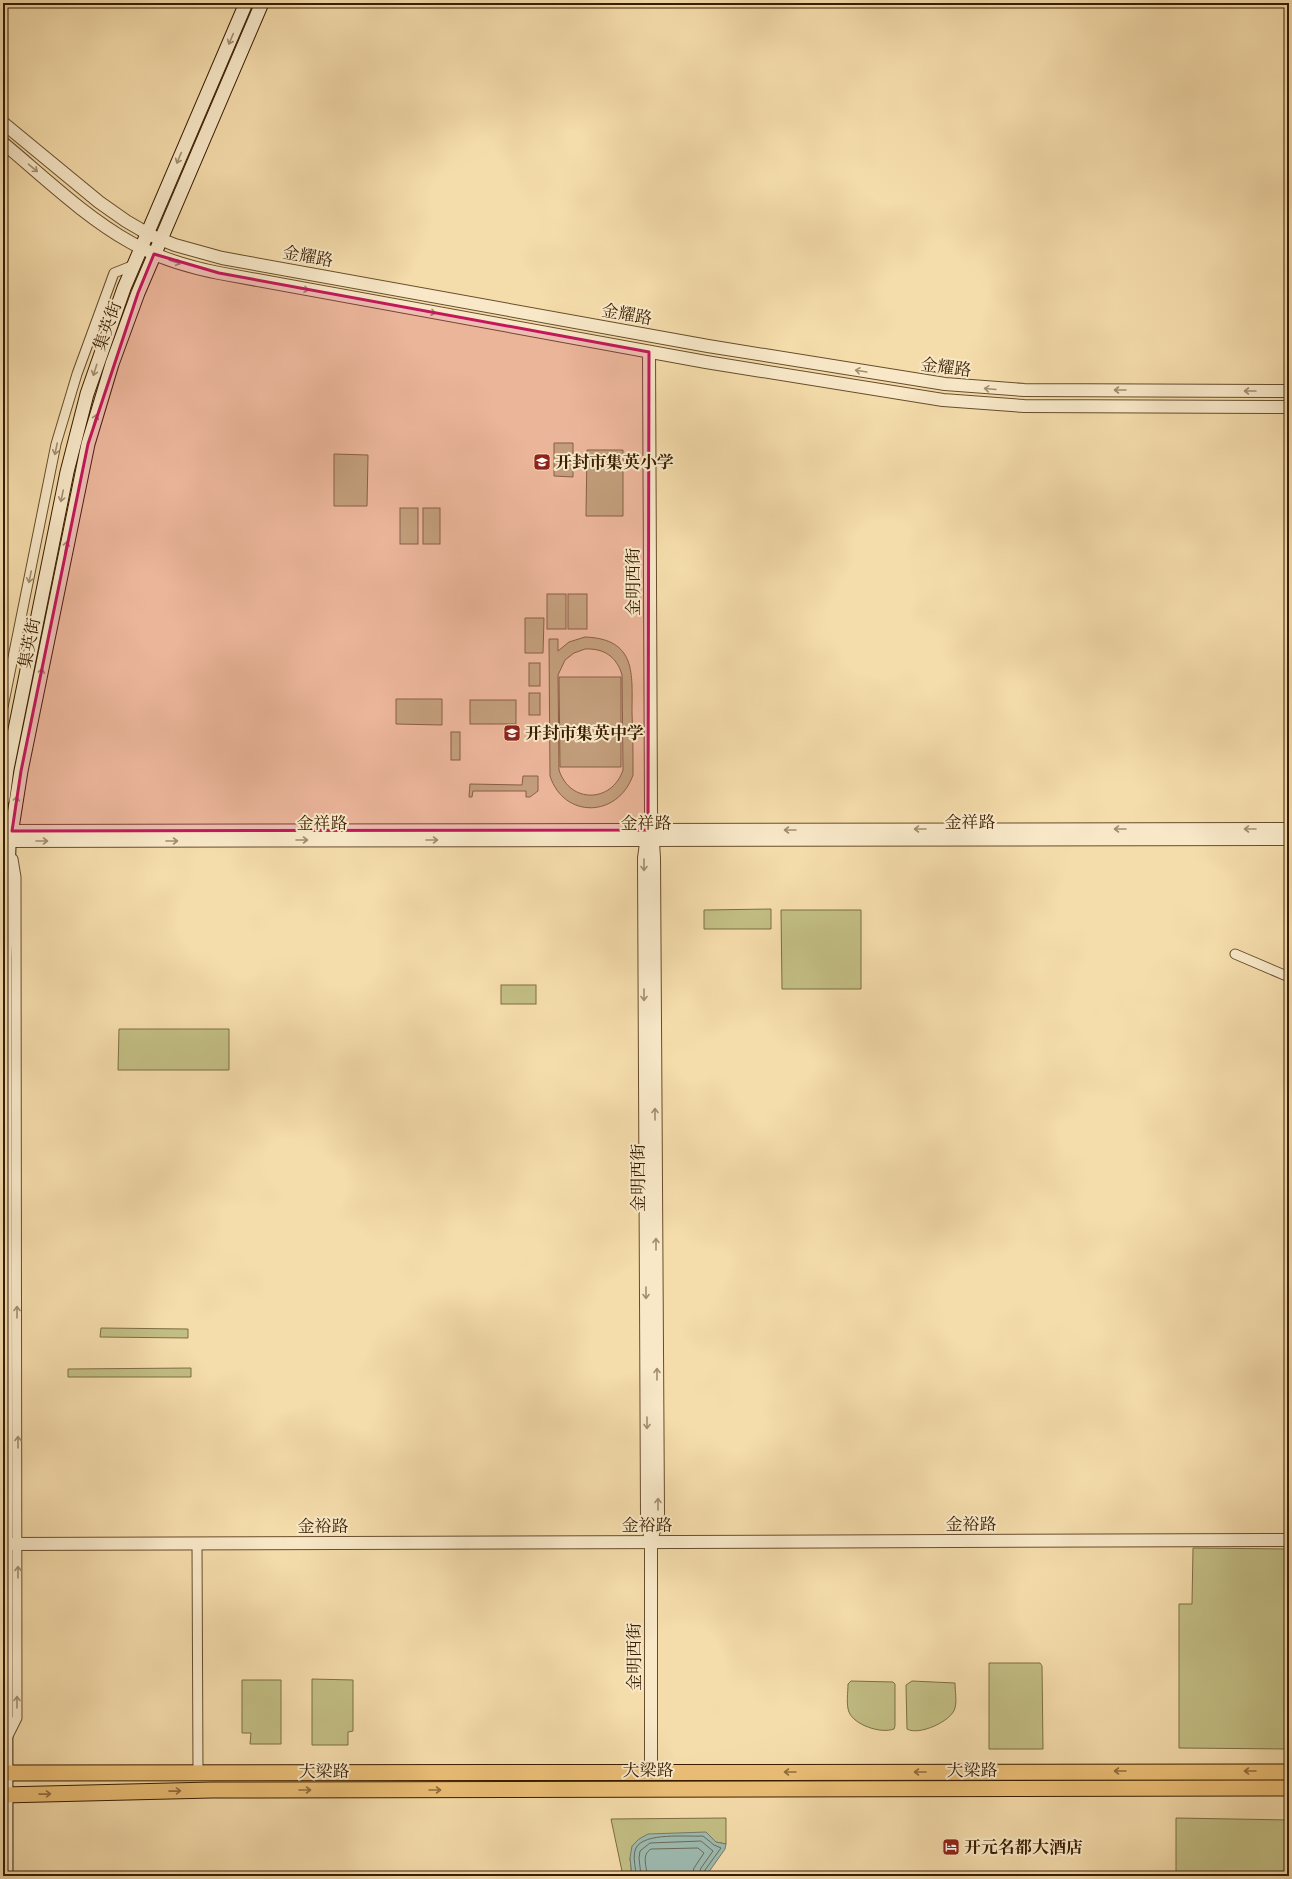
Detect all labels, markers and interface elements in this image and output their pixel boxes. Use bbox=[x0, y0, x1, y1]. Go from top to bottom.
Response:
one-way arrow bbox=[226, 32, 234, 44]
one-way arrow bbox=[175, 152, 182, 164]
one-way arrow bbox=[28, 163, 38, 172]
street label: 金耀路 bbox=[281, 241, 335, 272]
one-way arrow bbox=[169, 259, 182, 266]
one-way arrow bbox=[296, 285, 309, 293]
street label: 集英街 bbox=[88, 298, 127, 354]
street label: 金耀路 bbox=[600, 299, 654, 330]
one-way arrow bbox=[424, 308, 437, 316]
street label: 金耀路 bbox=[919, 353, 973, 382]
one-way arrow bbox=[91, 363, 98, 376]
one-way arrow bbox=[855, 367, 868, 375]
one-way arrow bbox=[984, 385, 997, 392]
one-way arrow bbox=[1114, 386, 1127, 394]
one-way arrow bbox=[1244, 387, 1257, 395]
one-way arrow bbox=[92, 414, 99, 427]
one-way arrow bbox=[51, 442, 59, 455]
place label: 开封市集英小学 bbox=[555, 451, 674, 474]
school or university icon: 开封市集英小学 bbox=[532, 452, 552, 472]
one-way arrow bbox=[57, 489, 65, 502]
one-way arrow bbox=[62, 540, 70, 553]
street label: 金明西街 bbox=[622, 548, 645, 616]
one-way arrow bbox=[25, 570, 33, 583]
street label: 集英街 bbox=[13, 616, 46, 670]
one-way arrow bbox=[37, 668, 45, 681]
place label: 开封市集英中学 bbox=[525, 722, 644, 745]
school or university icon: 开封市集英中学 bbox=[502, 723, 522, 743]
one-way arrow bbox=[12, 796, 20, 809]
street label: 金祥路 bbox=[945, 811, 996, 834]
street label: 金祥路 bbox=[297, 812, 348, 835]
street label: 金祥路 bbox=[621, 812, 672, 835]
one-way arrow bbox=[914, 825, 927, 833]
one-way arrow bbox=[1114, 825, 1127, 833]
one-way arrow bbox=[1244, 825, 1257, 833]
one-way arrow bbox=[784, 826, 797, 834]
one-way arrow bbox=[295, 836, 308, 844]
one-way arrow bbox=[425, 836, 438, 844]
one-way arrow bbox=[35, 837, 48, 845]
one-way arrow bbox=[165, 837, 178, 845]
one-way arrow bbox=[640, 858, 648, 871]
one-way arrow bbox=[640, 988, 648, 1001]
one-way arrow bbox=[651, 1108, 659, 1121]
street label: 金明西街 bbox=[627, 1144, 650, 1212]
one-way arrow bbox=[652, 1238, 660, 1251]
one-way arrow bbox=[642, 1286, 650, 1299]
one-way arrow bbox=[13, 1306, 21, 1319]
one-way arrow bbox=[653, 1368, 661, 1381]
one-way arrow bbox=[643, 1416, 651, 1429]
one-way arrow bbox=[14, 1436, 22, 1449]
one-way arrow bbox=[654, 1498, 662, 1511]
street label: 金裕路 bbox=[946, 1513, 997, 1536]
street label: 金裕路 bbox=[622, 1514, 673, 1537]
street label: 金裕路 bbox=[298, 1515, 349, 1538]
one-way arrow bbox=[14, 1566, 21, 1579]
street label: 金明西街 bbox=[623, 1623, 646, 1691]
one-way arrow bbox=[13, 1696, 21, 1709]
street label: 大梁路 bbox=[623, 1759, 674, 1782]
street label: 大梁路 bbox=[947, 1759, 998, 1782]
street label: 大梁路 bbox=[299, 1760, 350, 1783]
one-way arrow bbox=[1114, 1767, 1127, 1775]
one-way arrow bbox=[1244, 1767, 1257, 1775]
one-way arrow bbox=[784, 1768, 797, 1776]
one-way arrow bbox=[914, 1768, 927, 1776]
one-way arrow bbox=[298, 1786, 311, 1794]
one-way arrow bbox=[428, 1786, 441, 1794]
one-way arrow bbox=[168, 1787, 181, 1795]
one-way arrow bbox=[38, 1790, 51, 1798]
place label: 开元名都大酒店 bbox=[964, 1836, 1083, 1859]
hotel icon: 开元名都大酒店 bbox=[941, 1837, 961, 1857]

